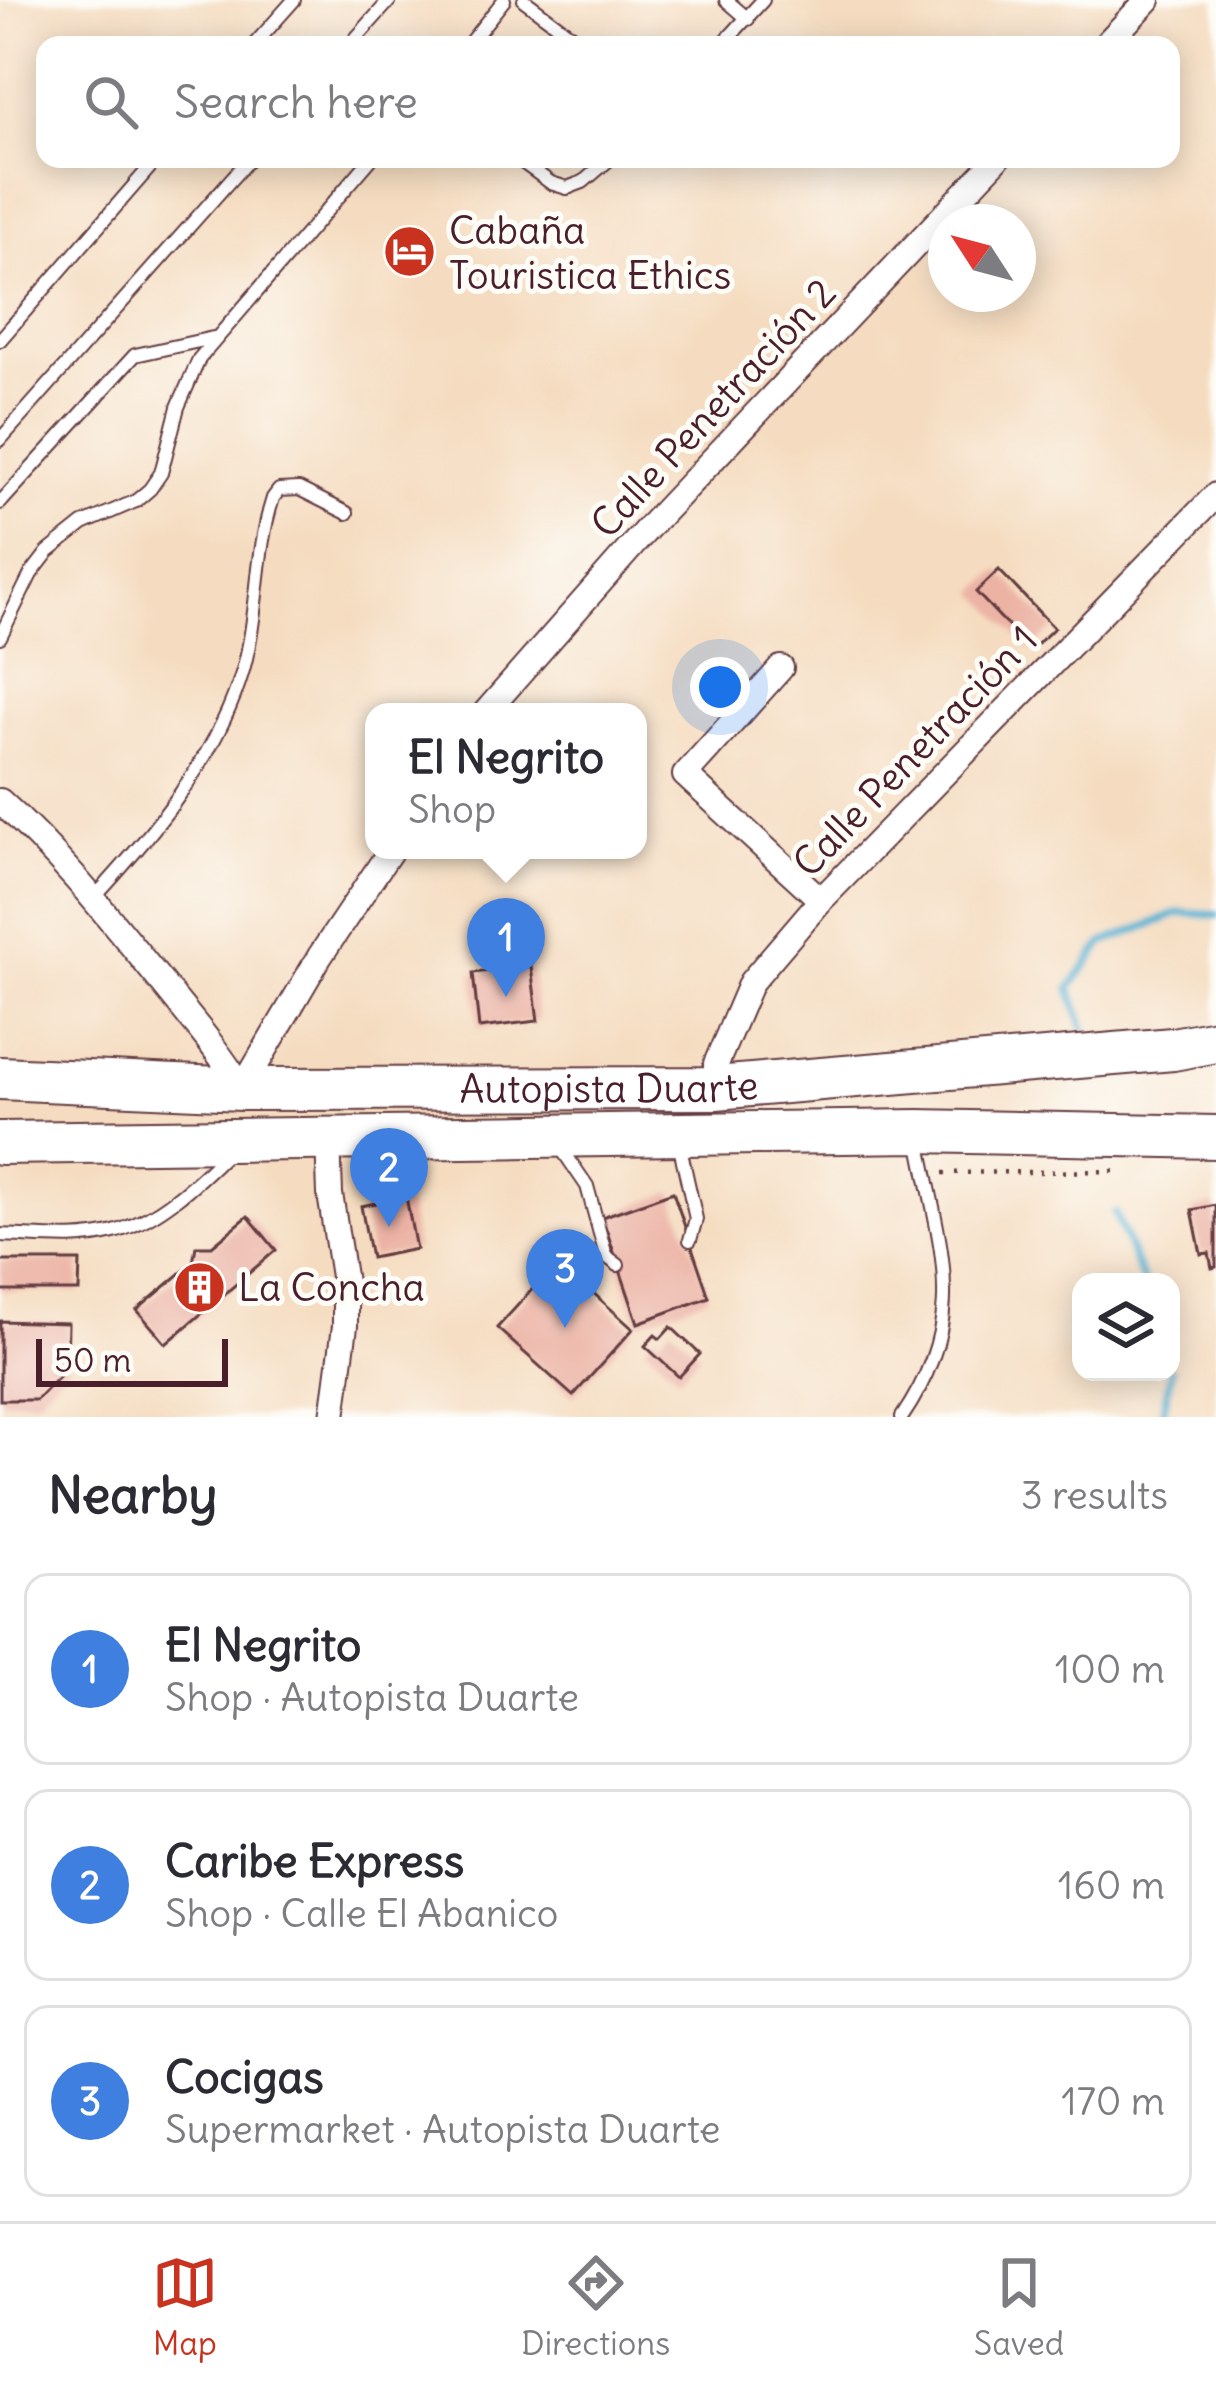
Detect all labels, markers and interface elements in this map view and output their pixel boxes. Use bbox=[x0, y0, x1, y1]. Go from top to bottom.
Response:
search box bbox=[36, 36, 1180, 168]
icon: search bbox=[78, 69, 144, 135]
text: Search here bbox=[174, 74, 418, 130]
north arrow bbox=[928, 204, 1036, 312]
place label: Cabaña Touristica Ethics bbox=[449, 206, 731, 300]
hotel icon: Cabaña Touristica Ethics bbox=[382, 224, 438, 280]
street label: Calle Penetración 2 bbox=[581, 269, 846, 548]
street label: Calle Penetración 1 bbox=[783, 615, 1048, 887]
your location bbox=[690, 657, 750, 717]
popup bbox=[365, 703, 647, 859]
text: El Negrito bbox=[408, 729, 604, 785]
text: Shop bbox=[408, 785, 496, 834]
pin: 1 bbox=[467, 898, 545, 997]
street label: Autopista Duarte bbox=[459, 1061, 760, 1114]
pin: 2 bbox=[350, 1128, 428, 1227]
pin: 3 bbox=[526, 1229, 604, 1328]
building icon: La Concha bbox=[171, 1259, 227, 1315]
place label: La Concha bbox=[238, 1263, 425, 1312]
map controls bbox=[1072, 1273, 1180, 1381]
button: layers bbox=[1072, 1273, 1180, 1381]
scale bar bbox=[36, 1333, 228, 1386]
text: 50 m bbox=[54, 1339, 131, 1381]
text: Nearby bbox=[48, 1463, 217, 1527]
text: 3 results bbox=[1021, 1471, 1168, 1520]
text: El Negrito bbox=[165, 1617, 361, 1673]
text: 1 bbox=[82, 1645, 98, 1694]
text: 100 m bbox=[1055, 1645, 1165, 1694]
text: Shop · Autopista Duarte bbox=[165, 1673, 579, 1722]
text: Caribe Express bbox=[165, 1833, 464, 1889]
text: 2 bbox=[79, 1861, 101, 1910]
text: 160 m bbox=[1058, 1861, 1165, 1910]
text: Shop · Calle El Abanico bbox=[165, 1889, 558, 1938]
text: Cocigas bbox=[165, 2049, 324, 2105]
text: 3 bbox=[79, 2077, 101, 2126]
text: 170 m bbox=[1061, 2077, 1165, 2126]
text: Supermarket · Autopista Duarte bbox=[165, 2105, 720, 2154]
tab: Map bbox=[152, 2250, 218, 2364]
tab: Directions bbox=[521, 2250, 670, 2364]
tab: Saved bbox=[974, 2250, 1064, 2364]

